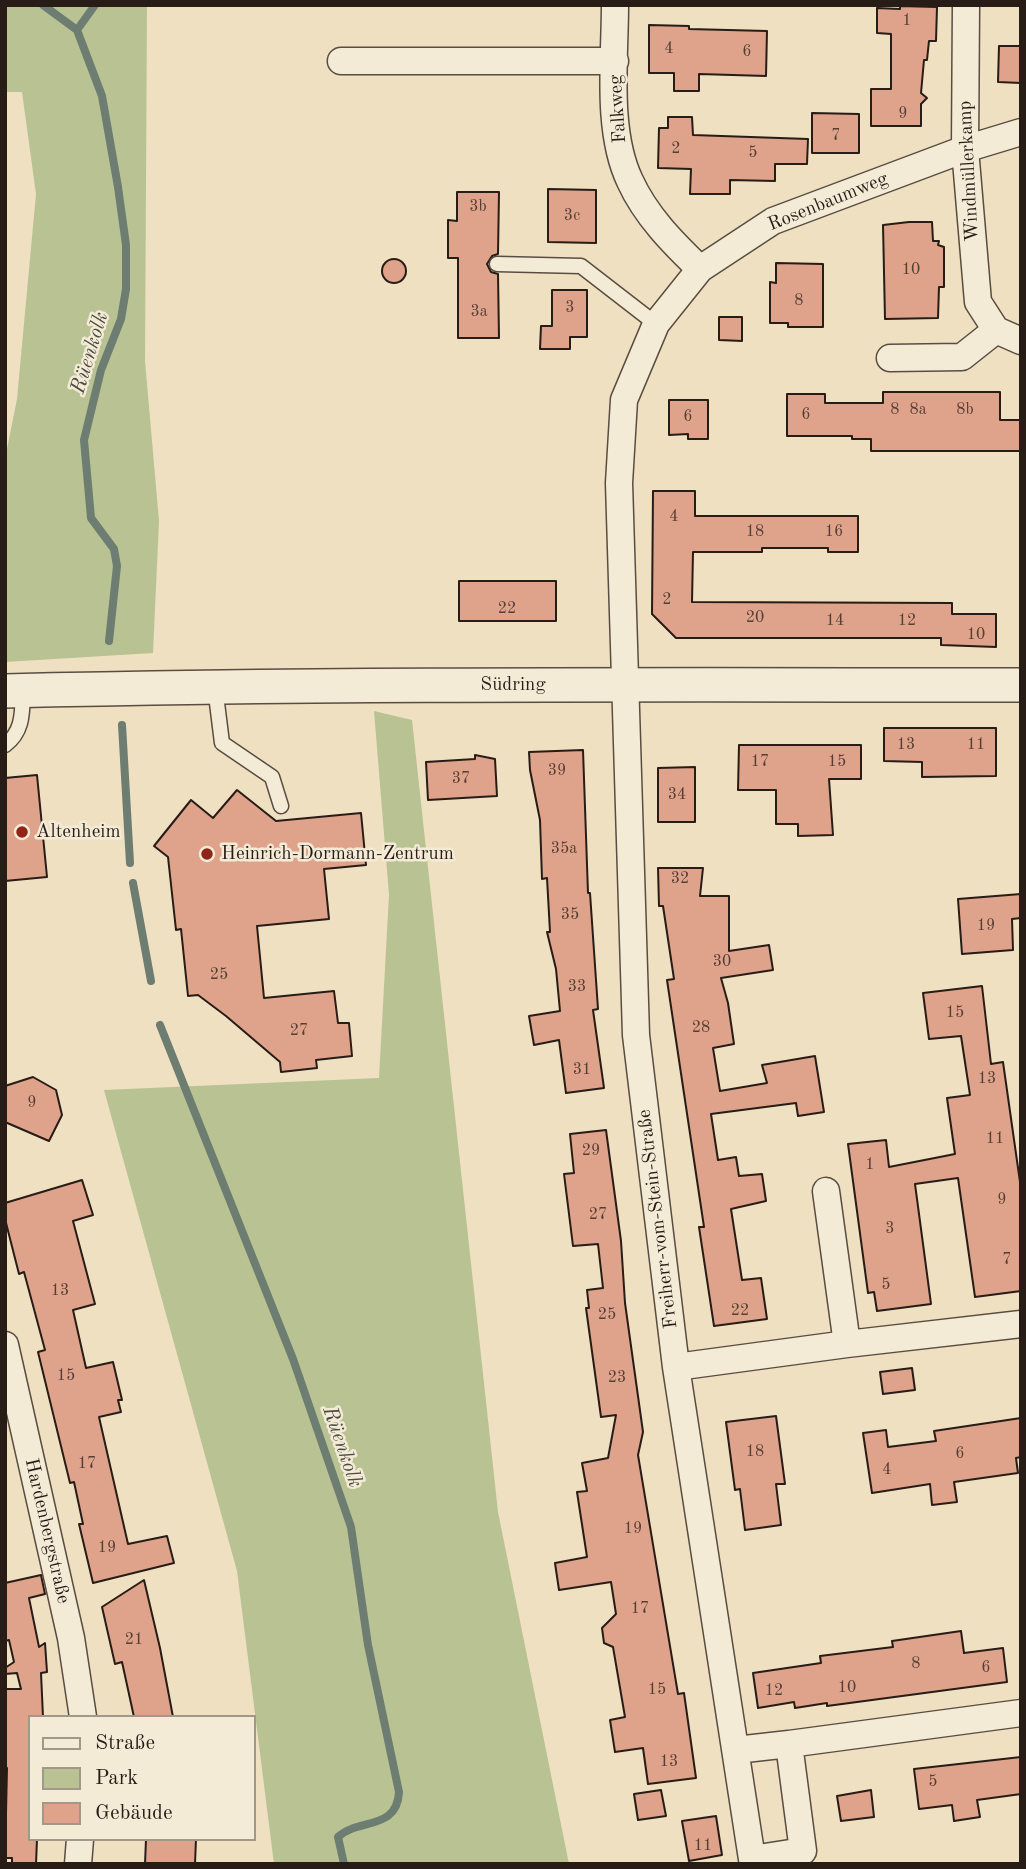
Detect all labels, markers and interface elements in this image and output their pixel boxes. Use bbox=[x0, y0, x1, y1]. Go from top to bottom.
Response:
house number: 1 bbox=[902, 11, 912, 31]
house number: 4 bbox=[664, 39, 674, 59]
house number: 6 bbox=[742, 42, 752, 62]
street label: Falkweg bbox=[604, 74, 632, 144]
street label: Windmüllerkamp bbox=[954, 100, 984, 242]
house number: 9 bbox=[898, 104, 908, 124]
house number: 7 bbox=[831, 126, 841, 146]
house number: 2 bbox=[671, 139, 681, 159]
house number: 5 bbox=[748, 143, 758, 163]
street label: Rosenbaumweg bbox=[765, 168, 891, 236]
house number: 3b bbox=[469, 197, 487, 217]
house number: 3c bbox=[564, 206, 580, 226]
house number: 10 bbox=[902, 260, 920, 280]
house number: 8 bbox=[794, 291, 804, 311]
house number: 3 bbox=[565, 298, 575, 318]
house number: 3a bbox=[470, 302, 488, 322]
water label: Rüenkolk bbox=[66, 309, 114, 397]
house number: 8 bbox=[890, 400, 900, 420]
house number: 8a bbox=[909, 400, 927, 420]
house number: 8b bbox=[956, 400, 974, 420]
house number: 6 bbox=[801, 405, 811, 425]
house number: 6 bbox=[683, 407, 693, 427]
house number: 4 bbox=[669, 507, 679, 527]
house number: 18 bbox=[746, 522, 764, 542]
house number: 16 bbox=[825, 522, 843, 542]
house number: 2 bbox=[662, 590, 672, 610]
house number: 22 bbox=[498, 599, 516, 619]
house number: 20 bbox=[746, 608, 764, 628]
house number: 14 bbox=[826, 611, 844, 631]
house number: 12 bbox=[898, 611, 916, 631]
house number: 10 bbox=[967, 625, 985, 645]
street label: Südring bbox=[480, 674, 546, 696]
house number: 13 bbox=[897, 735, 915, 755]
house number: 11 bbox=[967, 735, 985, 755]
house number: 17 bbox=[751, 752, 769, 772]
house number: 15 bbox=[828, 752, 846, 772]
house number: 39 bbox=[548, 761, 566, 781]
house number: 37 bbox=[452, 769, 470, 789]
house number: 34 bbox=[668, 785, 686, 805]
place label: Altenheim bbox=[36, 821, 121, 843]
marker: Altenheim bbox=[14, 824, 30, 840]
house number: 35a bbox=[551, 839, 577, 859]
place label: Heinrich-Dormann-Zentrum bbox=[221, 843, 454, 865]
marker: Heinrich-Dormann-Zentrum bbox=[199, 846, 215, 862]
house number: 32 bbox=[671, 869, 689, 889]
house number: 35 bbox=[561, 905, 579, 925]
house number: 19 bbox=[977, 916, 995, 936]
house number: 30 bbox=[713, 952, 731, 972]
house number: 25 bbox=[210, 965, 228, 985]
house number: 33 bbox=[568, 977, 586, 997]
house number: 15 bbox=[946, 1003, 964, 1023]
house number: 28 bbox=[692, 1018, 710, 1038]
house number: 27 bbox=[290, 1021, 308, 1041]
house number: 31 bbox=[573, 1060, 591, 1080]
house number: 13 bbox=[978, 1069, 996, 1089]
house number: 9 bbox=[27, 1093, 37, 1113]
street label: Freiherr-vom-Stein-Straße bbox=[633, 1108, 683, 1330]
house number: 11 bbox=[986, 1129, 1004, 1149]
house number: 29 bbox=[582, 1141, 600, 1161]
house number: 1 bbox=[865, 1155, 875, 1175]
house number: 9 bbox=[997, 1190, 1007, 1210]
house number: 27 bbox=[589, 1205, 607, 1225]
house number: 3 bbox=[885, 1219, 895, 1239]
house number: 7 bbox=[1002, 1250, 1012, 1270]
house number: 5 bbox=[881, 1275, 891, 1295]
house number: 13 bbox=[51, 1281, 69, 1301]
house number: 22 bbox=[731, 1301, 749, 1321]
house number: 25 bbox=[598, 1305, 616, 1325]
house number: 15 bbox=[57, 1366, 75, 1386]
house number: 23 bbox=[608, 1368, 626, 1388]
water label: Rüenkolk bbox=[316, 1403, 368, 1491]
house number: 18 bbox=[746, 1442, 764, 1462]
house number: 6 bbox=[955, 1444, 965, 1464]
house number: 17 bbox=[78, 1454, 96, 1474]
street label: Hardenbergstraße bbox=[19, 1456, 75, 1606]
house number: 4 bbox=[882, 1460, 892, 1480]
house number: 19 bbox=[624, 1519, 642, 1539]
house number: 19 bbox=[98, 1538, 116, 1558]
house number: 17 bbox=[631, 1599, 649, 1619]
house number: 21 bbox=[125, 1630, 143, 1650]
house number: 8 bbox=[911, 1654, 921, 1674]
house number: 6 bbox=[981, 1658, 991, 1678]
house number: 10 bbox=[838, 1678, 856, 1698]
house number: 15 bbox=[648, 1680, 666, 1700]
house number: 12 bbox=[765, 1681, 783, 1701]
legend bbox=[28, 1715, 256, 1841]
text: Straße bbox=[95, 1733, 155, 1754]
house number: 13 bbox=[660, 1752, 678, 1772]
text: Park bbox=[95, 1768, 138, 1789]
house number: 5 bbox=[928, 1772, 938, 1792]
text: Gebäude bbox=[95, 1803, 173, 1824]
house number: 11 bbox=[694, 1836, 712, 1856]

